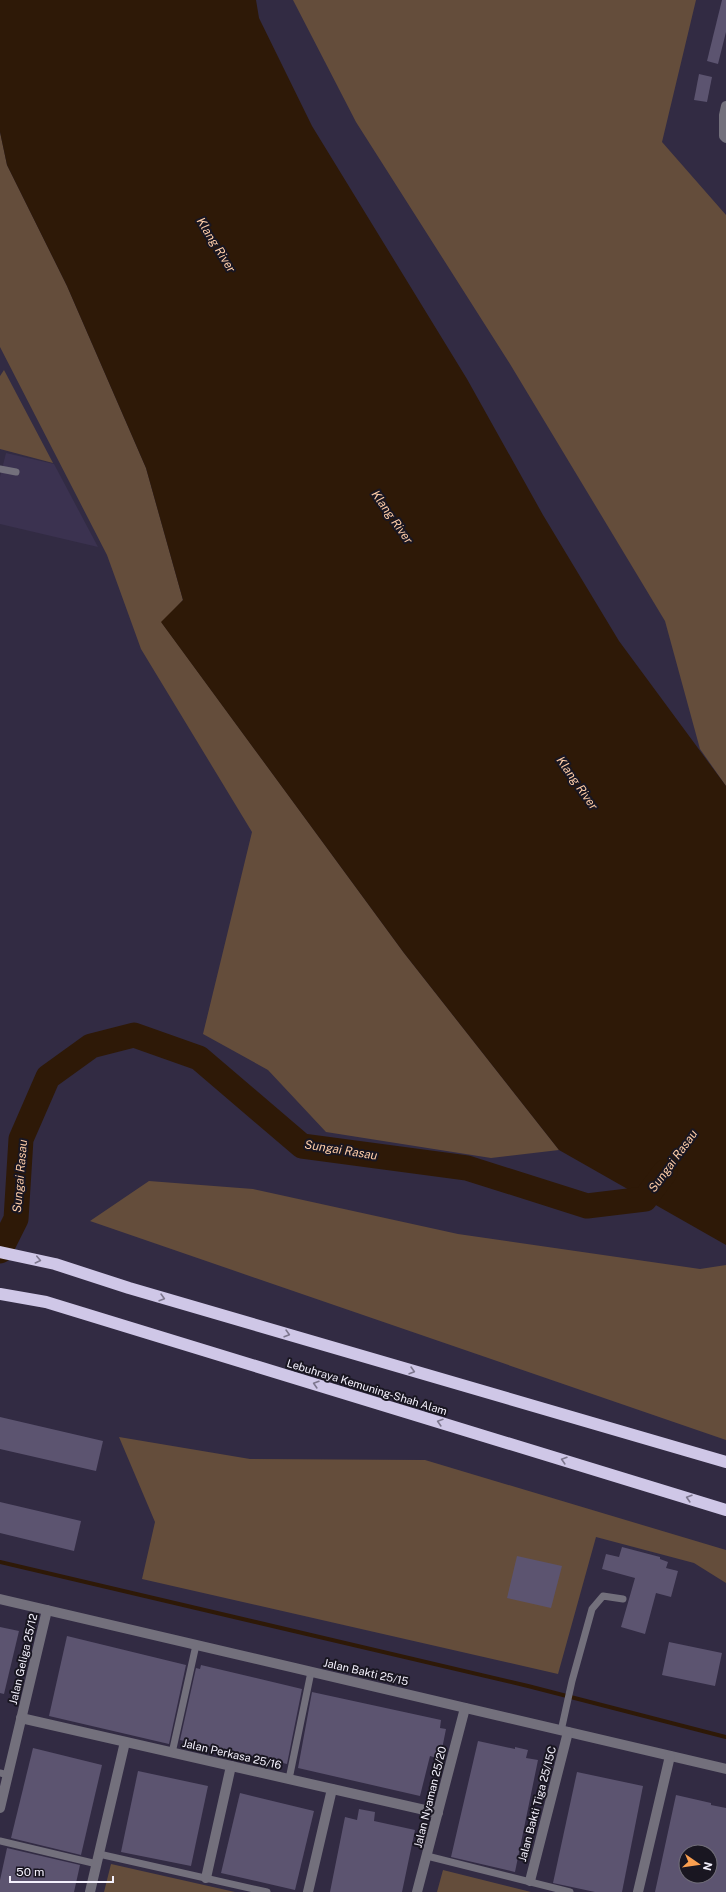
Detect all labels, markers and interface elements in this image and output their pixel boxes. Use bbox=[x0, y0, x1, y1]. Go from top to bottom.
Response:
water label: Klang River bbox=[194, 215, 239, 275]
water label: Klang River bbox=[369, 488, 416, 547]
water label: Klang River bbox=[554, 754, 601, 813]
water label: Sungai Rasau bbox=[646, 1127, 700, 1195]
water label: Sungai Rasau bbox=[304, 1137, 379, 1163]
water label: Sungai Rasau bbox=[10, 1138, 30, 1213]
one-way arrow bbox=[35, 1256, 41, 1264]
one-way arrow bbox=[159, 1293, 166, 1302]
one-way arrow bbox=[284, 1330, 290, 1338]
street label: Lebuhraya Kemuning-Shah Alam bbox=[285, 1357, 449, 1417]
one-way arrow bbox=[408, 1366, 415, 1375]
one-way arrow bbox=[312, 1380, 319, 1389]
one-way arrow bbox=[437, 1418, 444, 1427]
one-way arrow bbox=[561, 1456, 568, 1465]
one-way arrow bbox=[685, 1494, 692, 1503]
street label: Jalan Geliga 25/12 bbox=[7, 1612, 39, 1706]
street label: Jalan Bakti 25/15 bbox=[322, 1656, 410, 1688]
street label: Jalan Perkasa 25/16 bbox=[181, 1737, 283, 1771]
street label: Jalan Nyaman 25/20 bbox=[412, 1745, 448, 1849]
street label: Jalan Bakti Tiga 25/15C bbox=[516, 1745, 558, 1863]
north arrow bbox=[678, 1844, 718, 1884]
scale bar bbox=[10, 1858, 113, 1884]
text: N bbox=[701, 1861, 715, 1872]
text: 50 m bbox=[16, 1865, 44, 1879]

